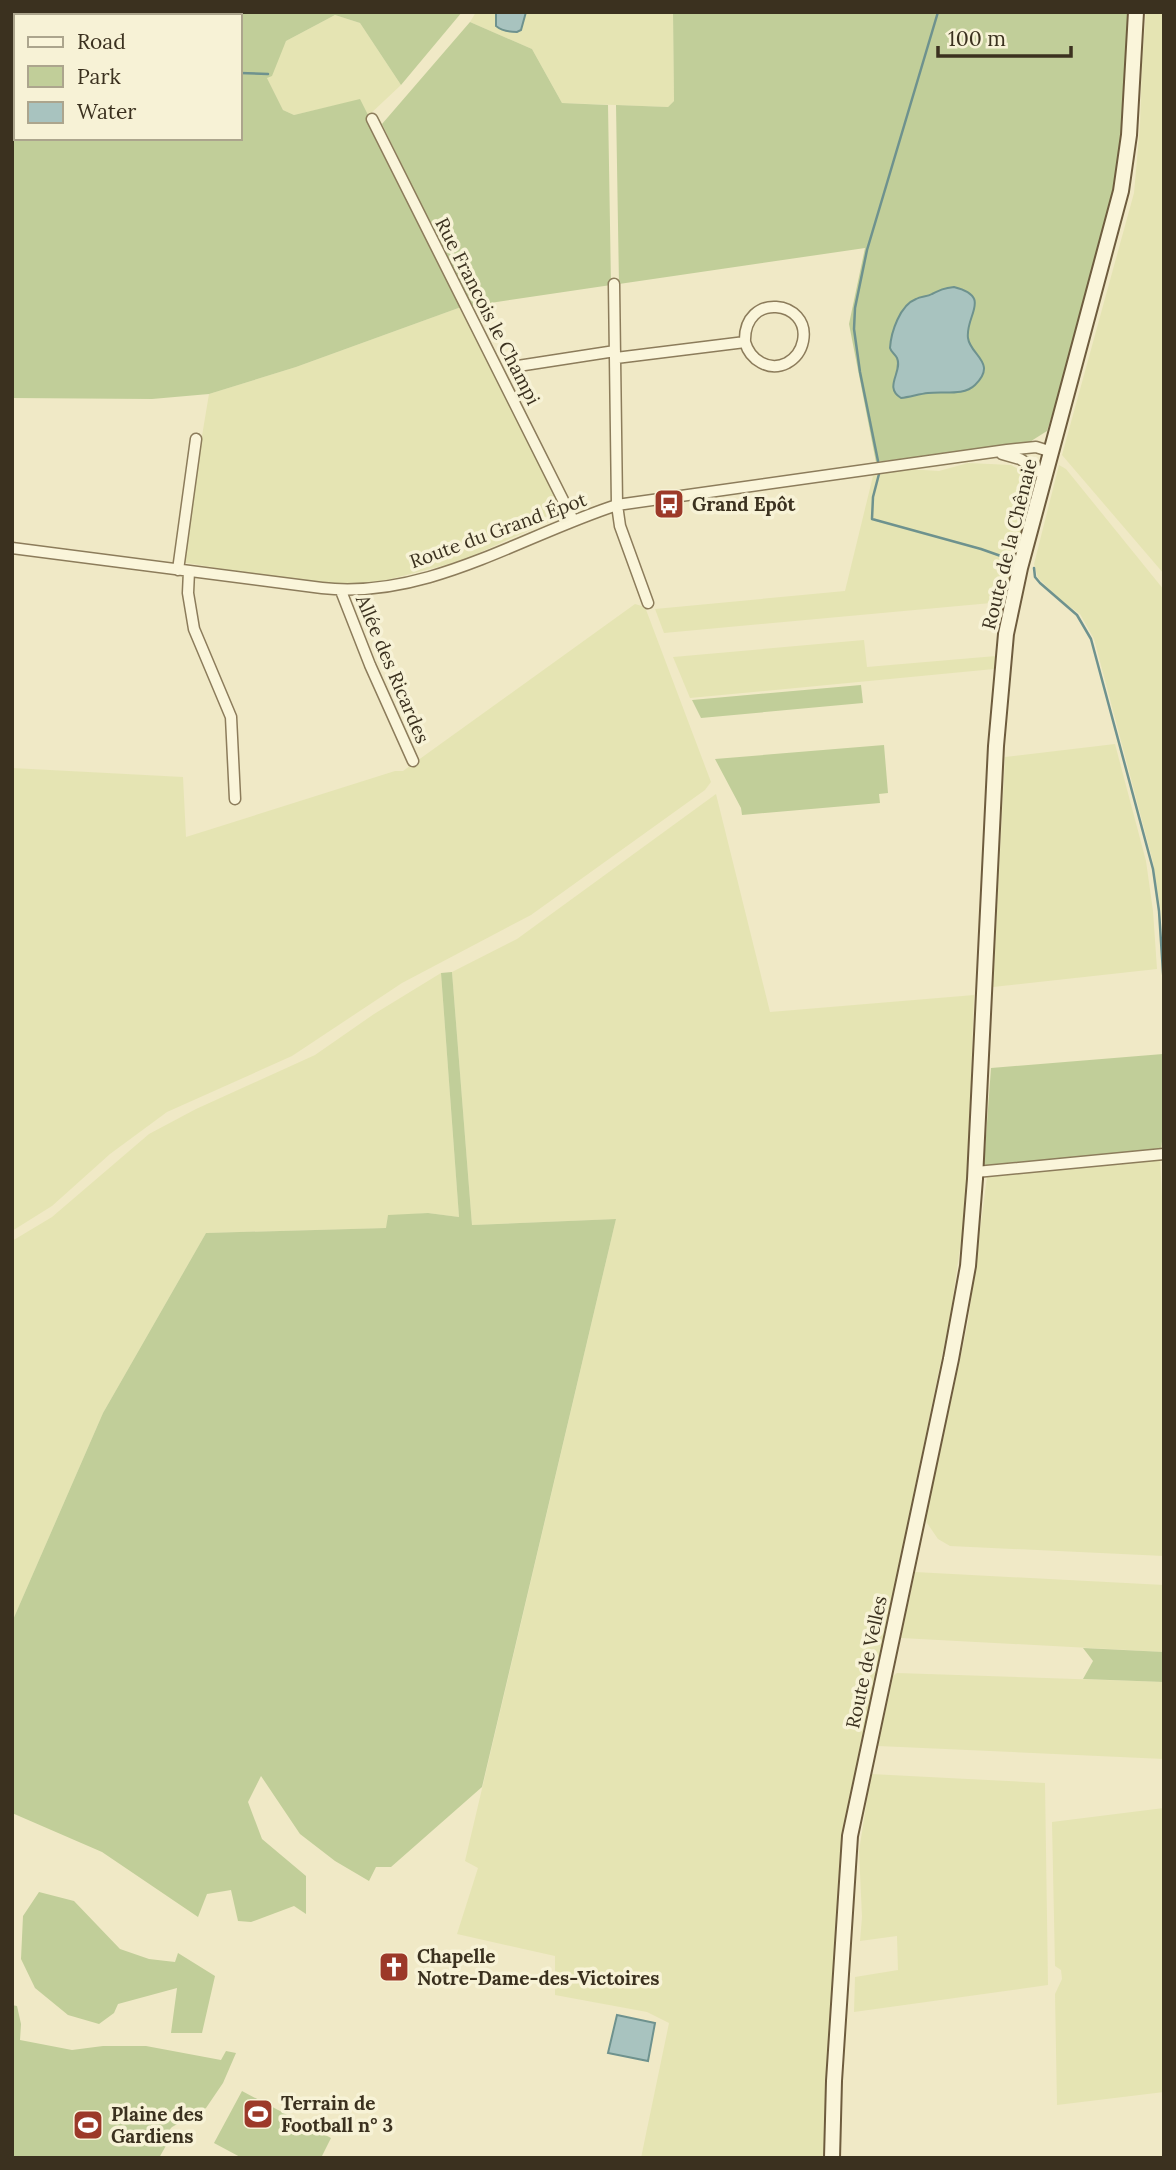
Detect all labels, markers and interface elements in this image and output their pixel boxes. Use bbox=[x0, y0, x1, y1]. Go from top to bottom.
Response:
legend bbox=[14, 14, 242, 140]
scale bar bbox=[938, 14, 1071, 58]
text: 100 m bbox=[948, 25, 1006, 52]
text: Road bbox=[77, 28, 126, 55]
text: Park bbox=[77, 63, 121, 90]
text: Water bbox=[77, 98, 136, 125]
street label: Rue Francois le Champi bbox=[430, 213, 546, 409]
street label: Route de la Chênaie bbox=[976, 456, 1042, 632]
street label: Route du Grand Épot bbox=[406, 487, 590, 573]
bus stop icon: Grand Epôt bbox=[652, 487, 686, 521]
place label: Grand Epôt bbox=[692, 492, 796, 516]
street label: Allée des Ricardes bbox=[351, 590, 435, 747]
street label: Route de Velles bbox=[840, 1593, 892, 1731]
place label: Chapelle Notre-Dame-des-Victoires bbox=[417, 1944, 659, 1990]
church icon: Chapelle Notre-Dame-des-Victoires bbox=[377, 1950, 411, 1984]
place label: Terrain de Football n° 3 bbox=[281, 2091, 393, 2137]
sports icon: Terrain de Football n° 3 bbox=[241, 2097, 275, 2131]
place label: Plaine des Gardiens bbox=[111, 2102, 203, 2148]
sports icon: Plaine des Gardiens bbox=[71, 2108, 105, 2142]

